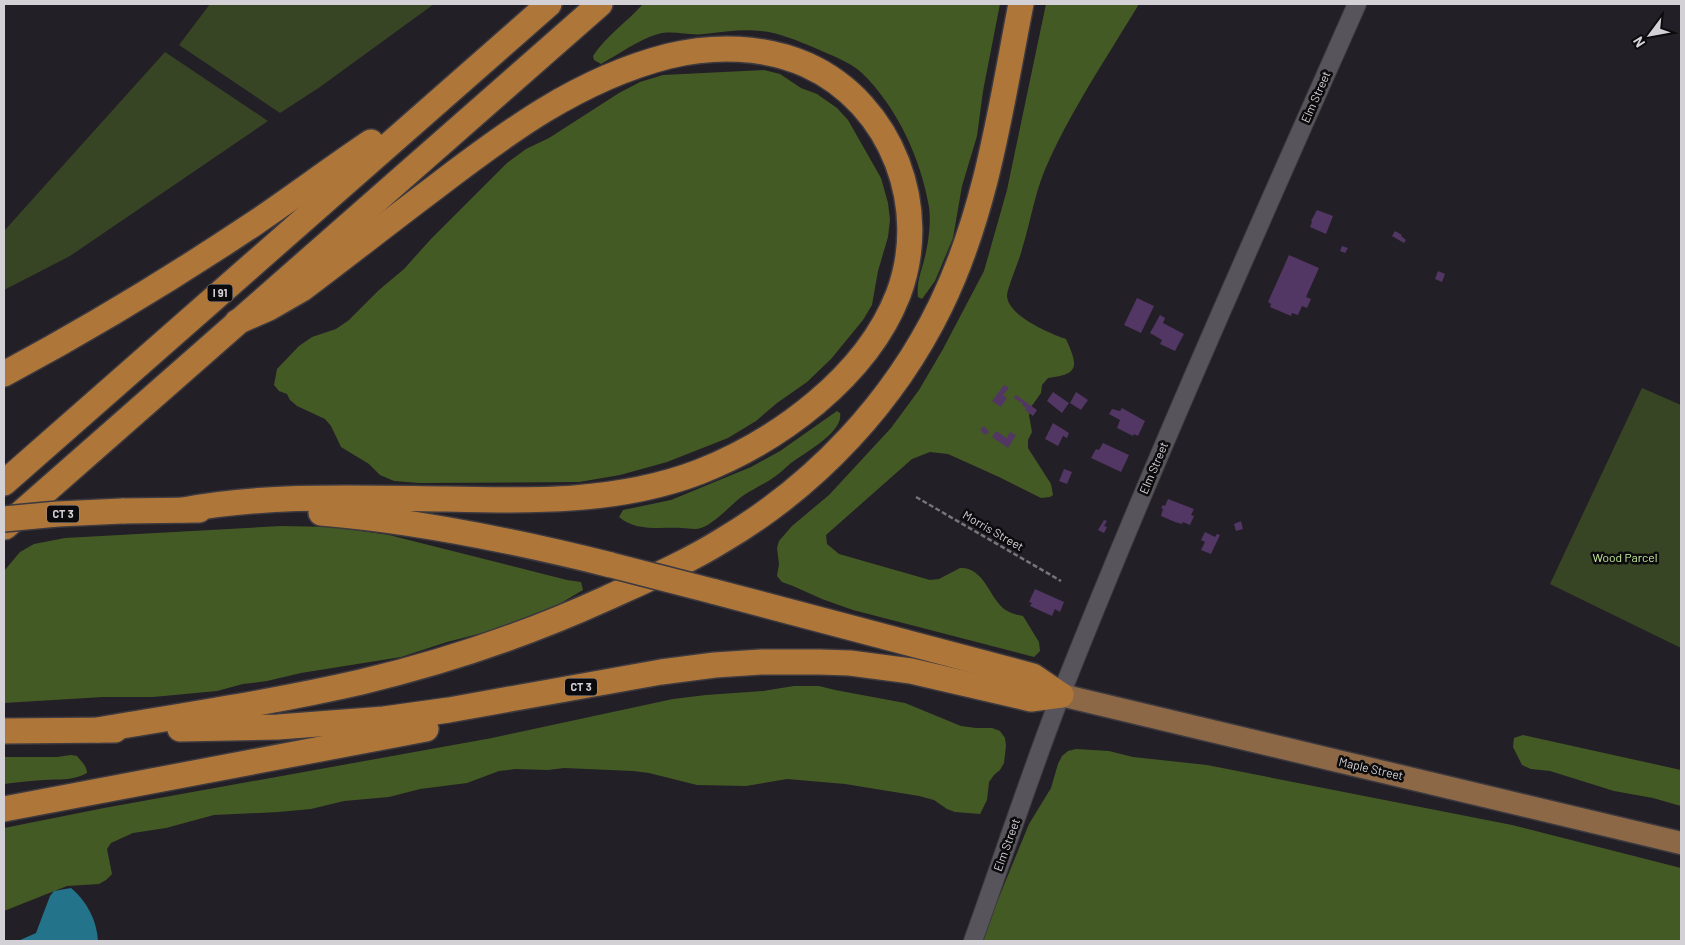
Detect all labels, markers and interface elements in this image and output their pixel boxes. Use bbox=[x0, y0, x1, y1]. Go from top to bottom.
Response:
north arrow bbox=[1625, 10, 1675, 60]
text: N bbox=[1629, 34, 1648, 51]
street label: Elm Street bbox=[1297, 69, 1333, 125]
road number: I 91 bbox=[208, 284, 232, 302]
street label: Elm Street bbox=[1136, 440, 1170, 496]
road number: CT 3 bbox=[47, 506, 79, 522]
street label: Morris Street bbox=[961, 507, 1026, 553]
park label: Wood Parcel bbox=[1593, 550, 1657, 564]
road number: CT 3 bbox=[565, 679, 597, 696]
street label: Maple Street bbox=[1338, 754, 1405, 782]
street label: Elm Street bbox=[990, 816, 1022, 873]

